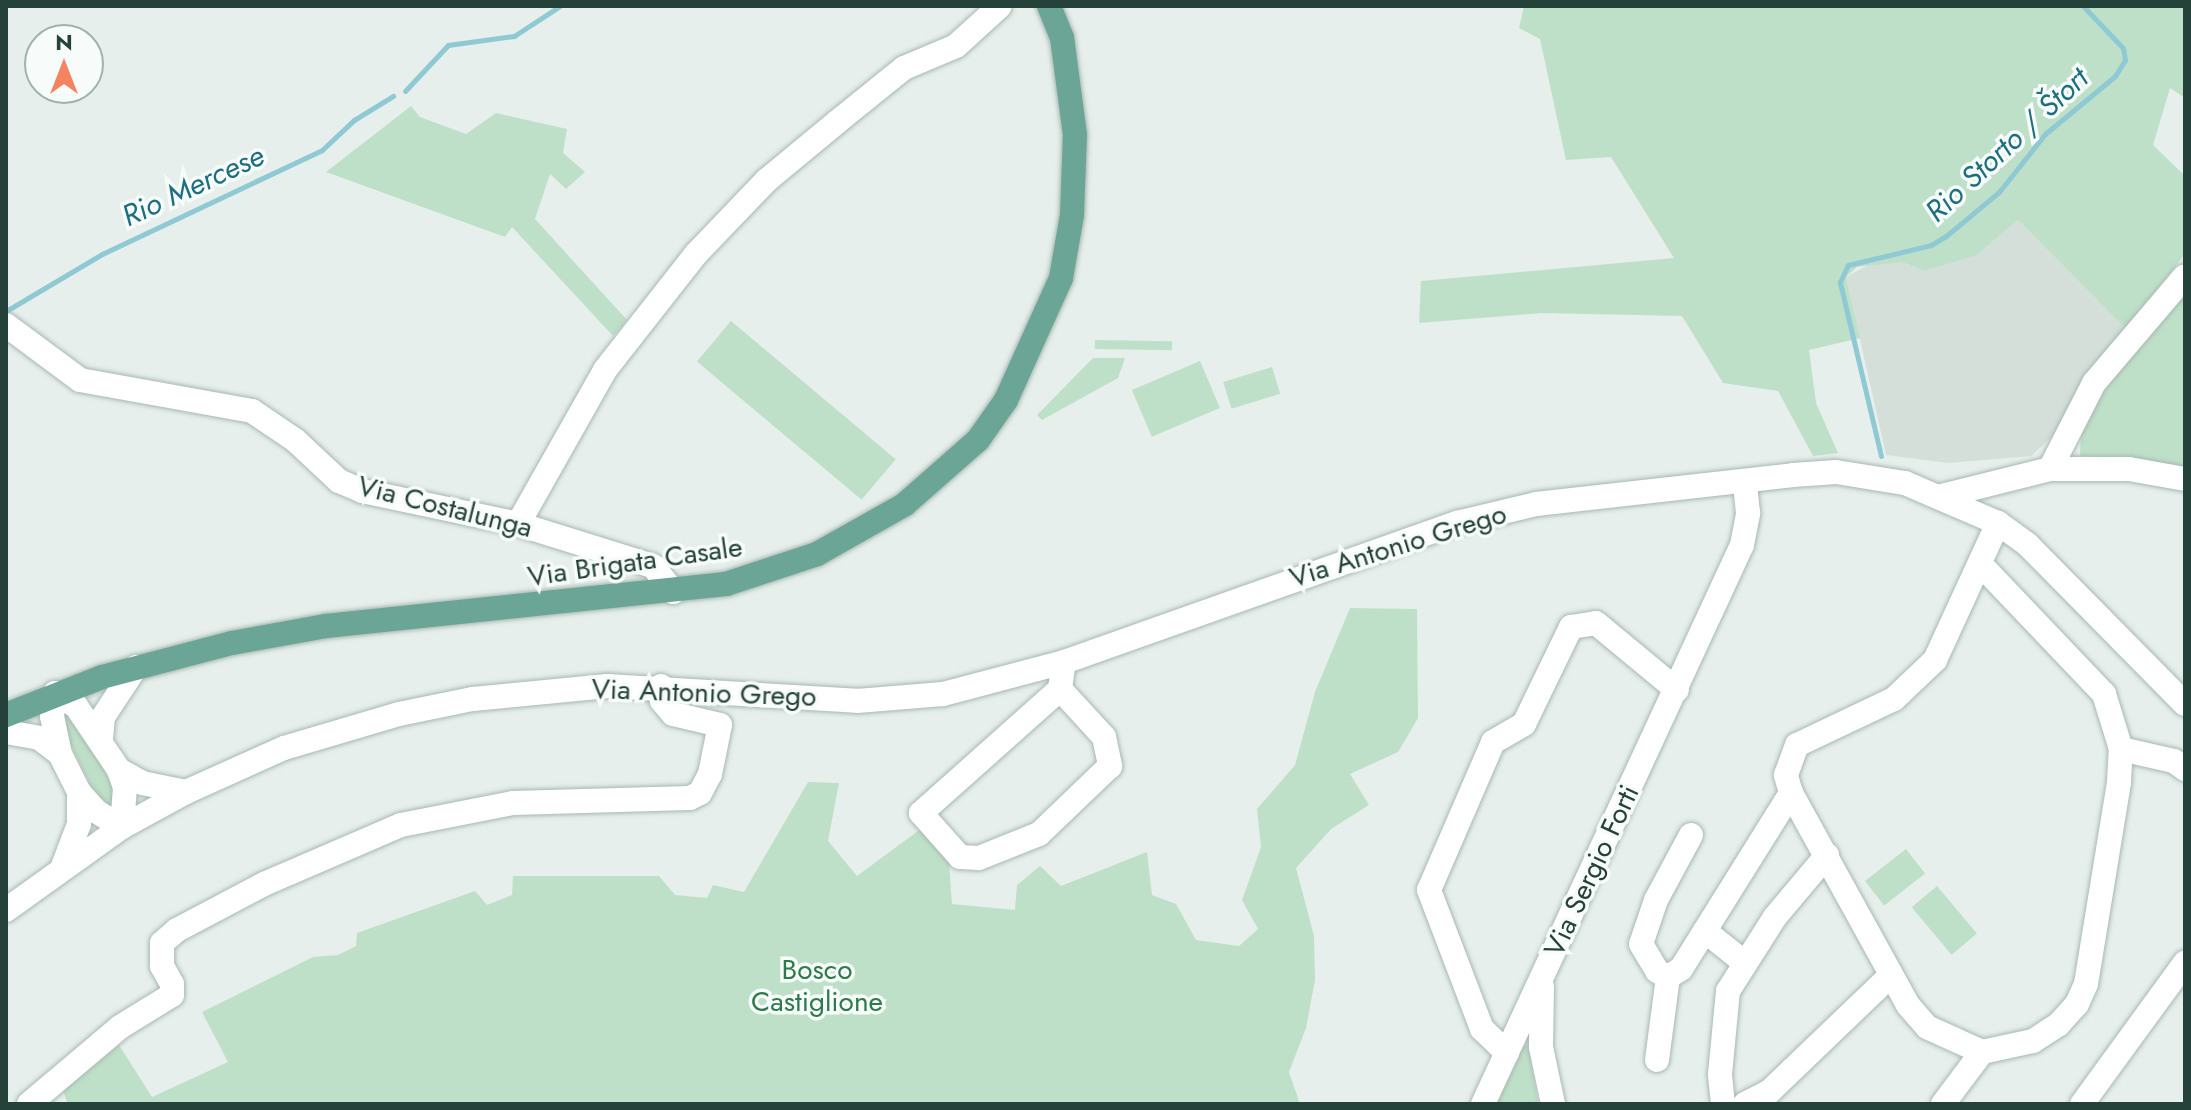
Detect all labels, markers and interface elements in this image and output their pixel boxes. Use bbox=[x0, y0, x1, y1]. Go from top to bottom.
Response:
north arrow bbox=[24, 24, 104, 104]
text: N bbox=[55, 26, 73, 58]
water label: Rio Storto / Štort bbox=[1918, 60, 2096, 230]
water label: Rio Mercese bbox=[116, 137, 270, 235]
street label: Via Costalunga bbox=[354, 469, 536, 545]
street label: Via Antonio Grego bbox=[1285, 497, 1511, 595]
street label: Via Brigata Casale bbox=[526, 530, 744, 594]
street label: Via Antonio Grego bbox=[591, 672, 817, 714]
street label: Via Sergio Forti bbox=[1538, 780, 1646, 962]
park label: Bosco Castiglione bbox=[751, 953, 883, 1019]

